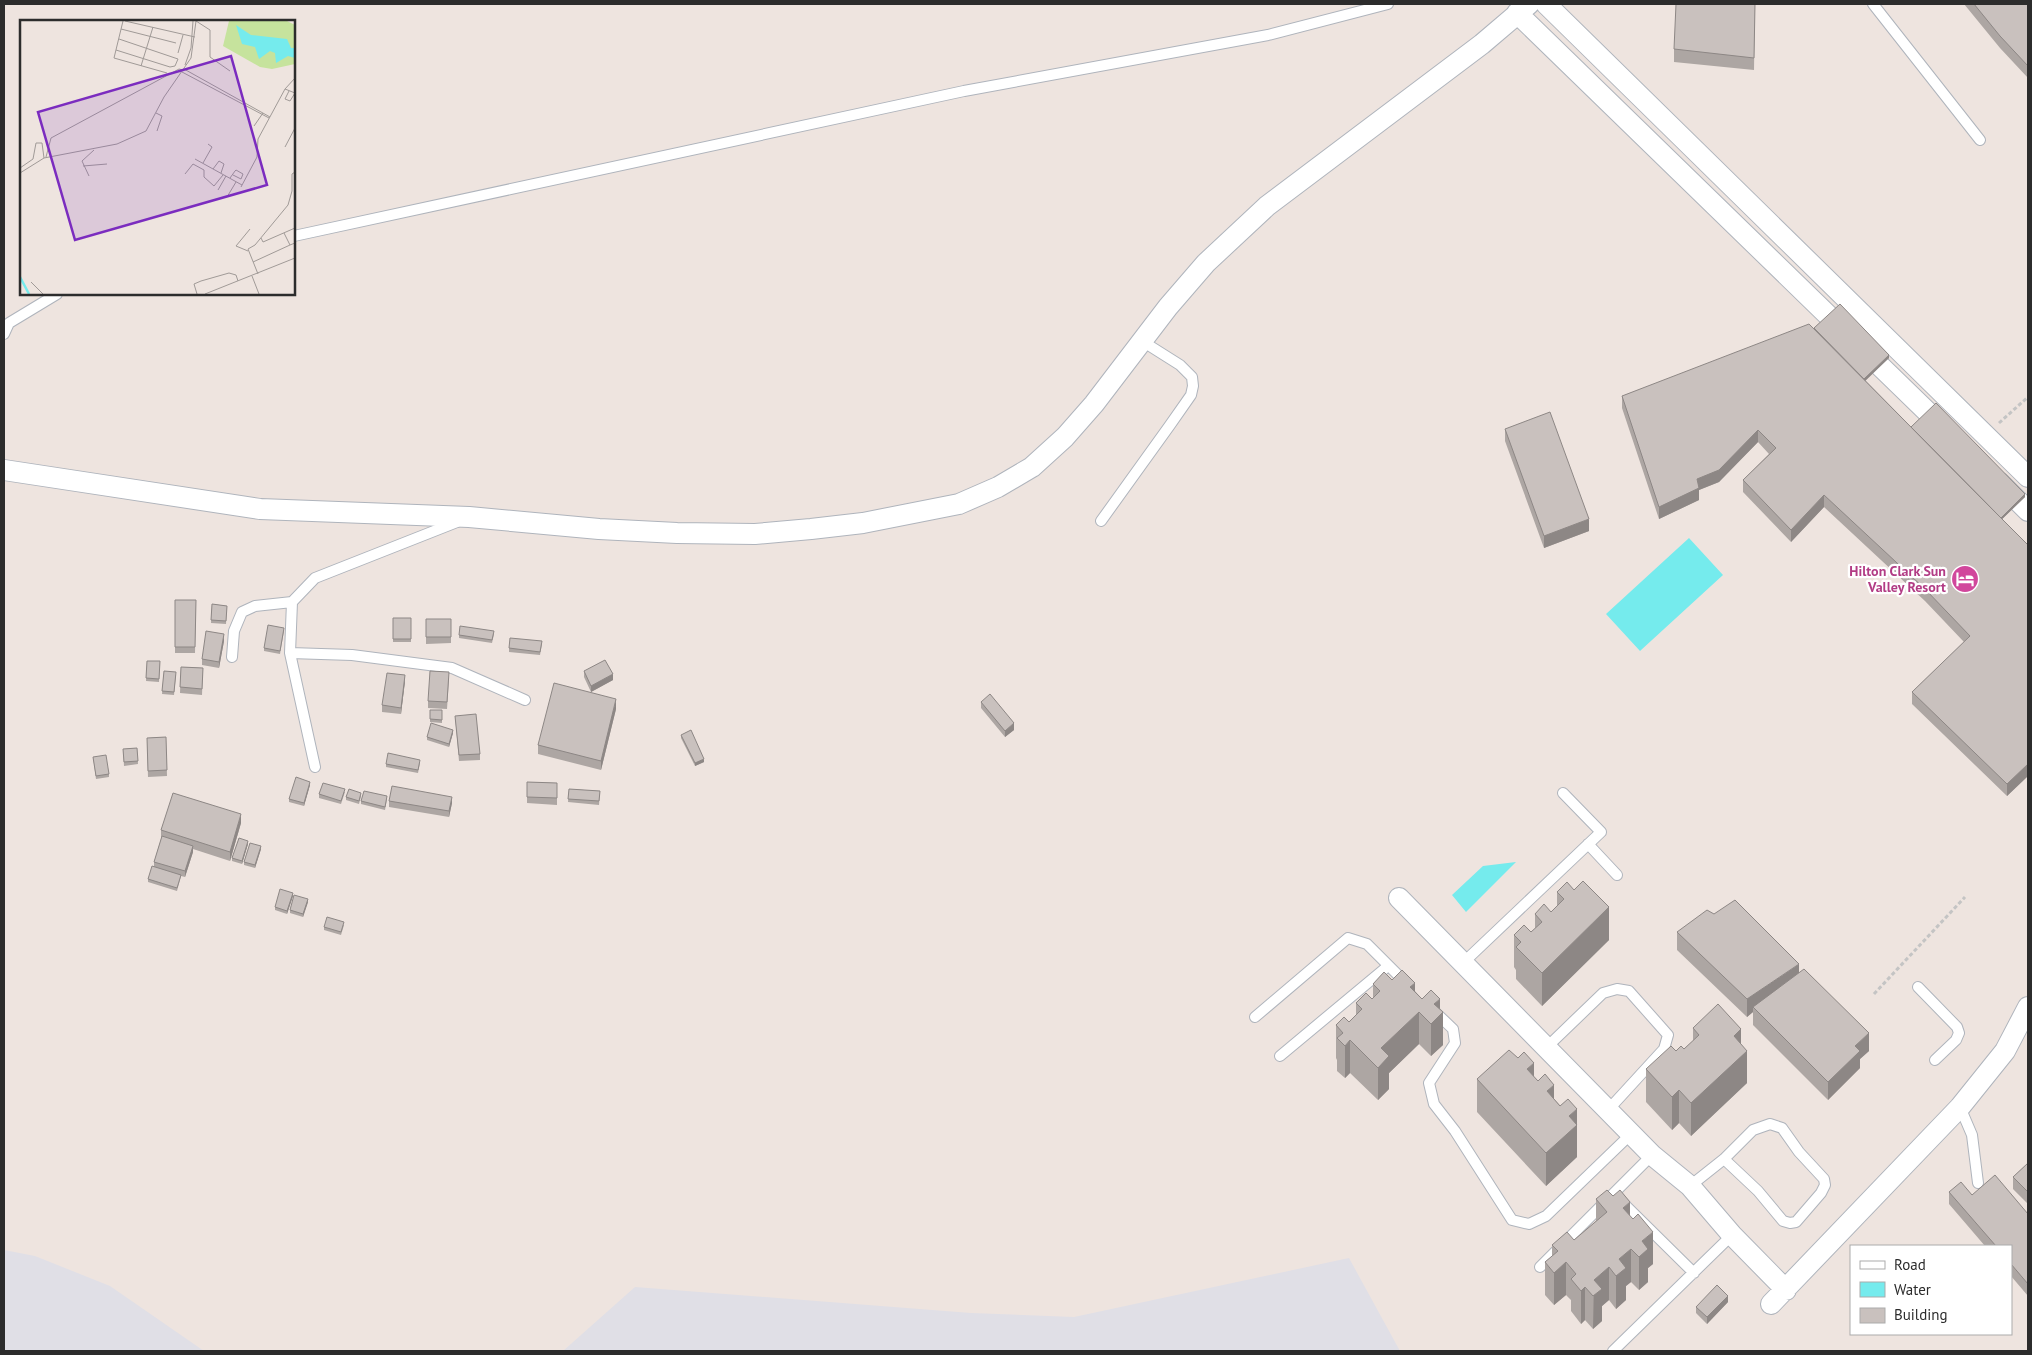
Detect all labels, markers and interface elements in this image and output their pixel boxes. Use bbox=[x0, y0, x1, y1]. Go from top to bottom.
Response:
inset map bbox=[20, 20, 295, 295]
place label: Hilton Clark Sun Valley Resort bbox=[1849, 562, 1946, 596]
hotel icon: Hilton Clark Sun Valley Resort bbox=[1950, 564, 1980, 594]
legend bbox=[1850, 1245, 2012, 1335]
text: Road bbox=[1894, 1255, 1926, 1274]
text: Water bbox=[1894, 1280, 1931, 1299]
text: Building bbox=[1894, 1305, 1948, 1324]

